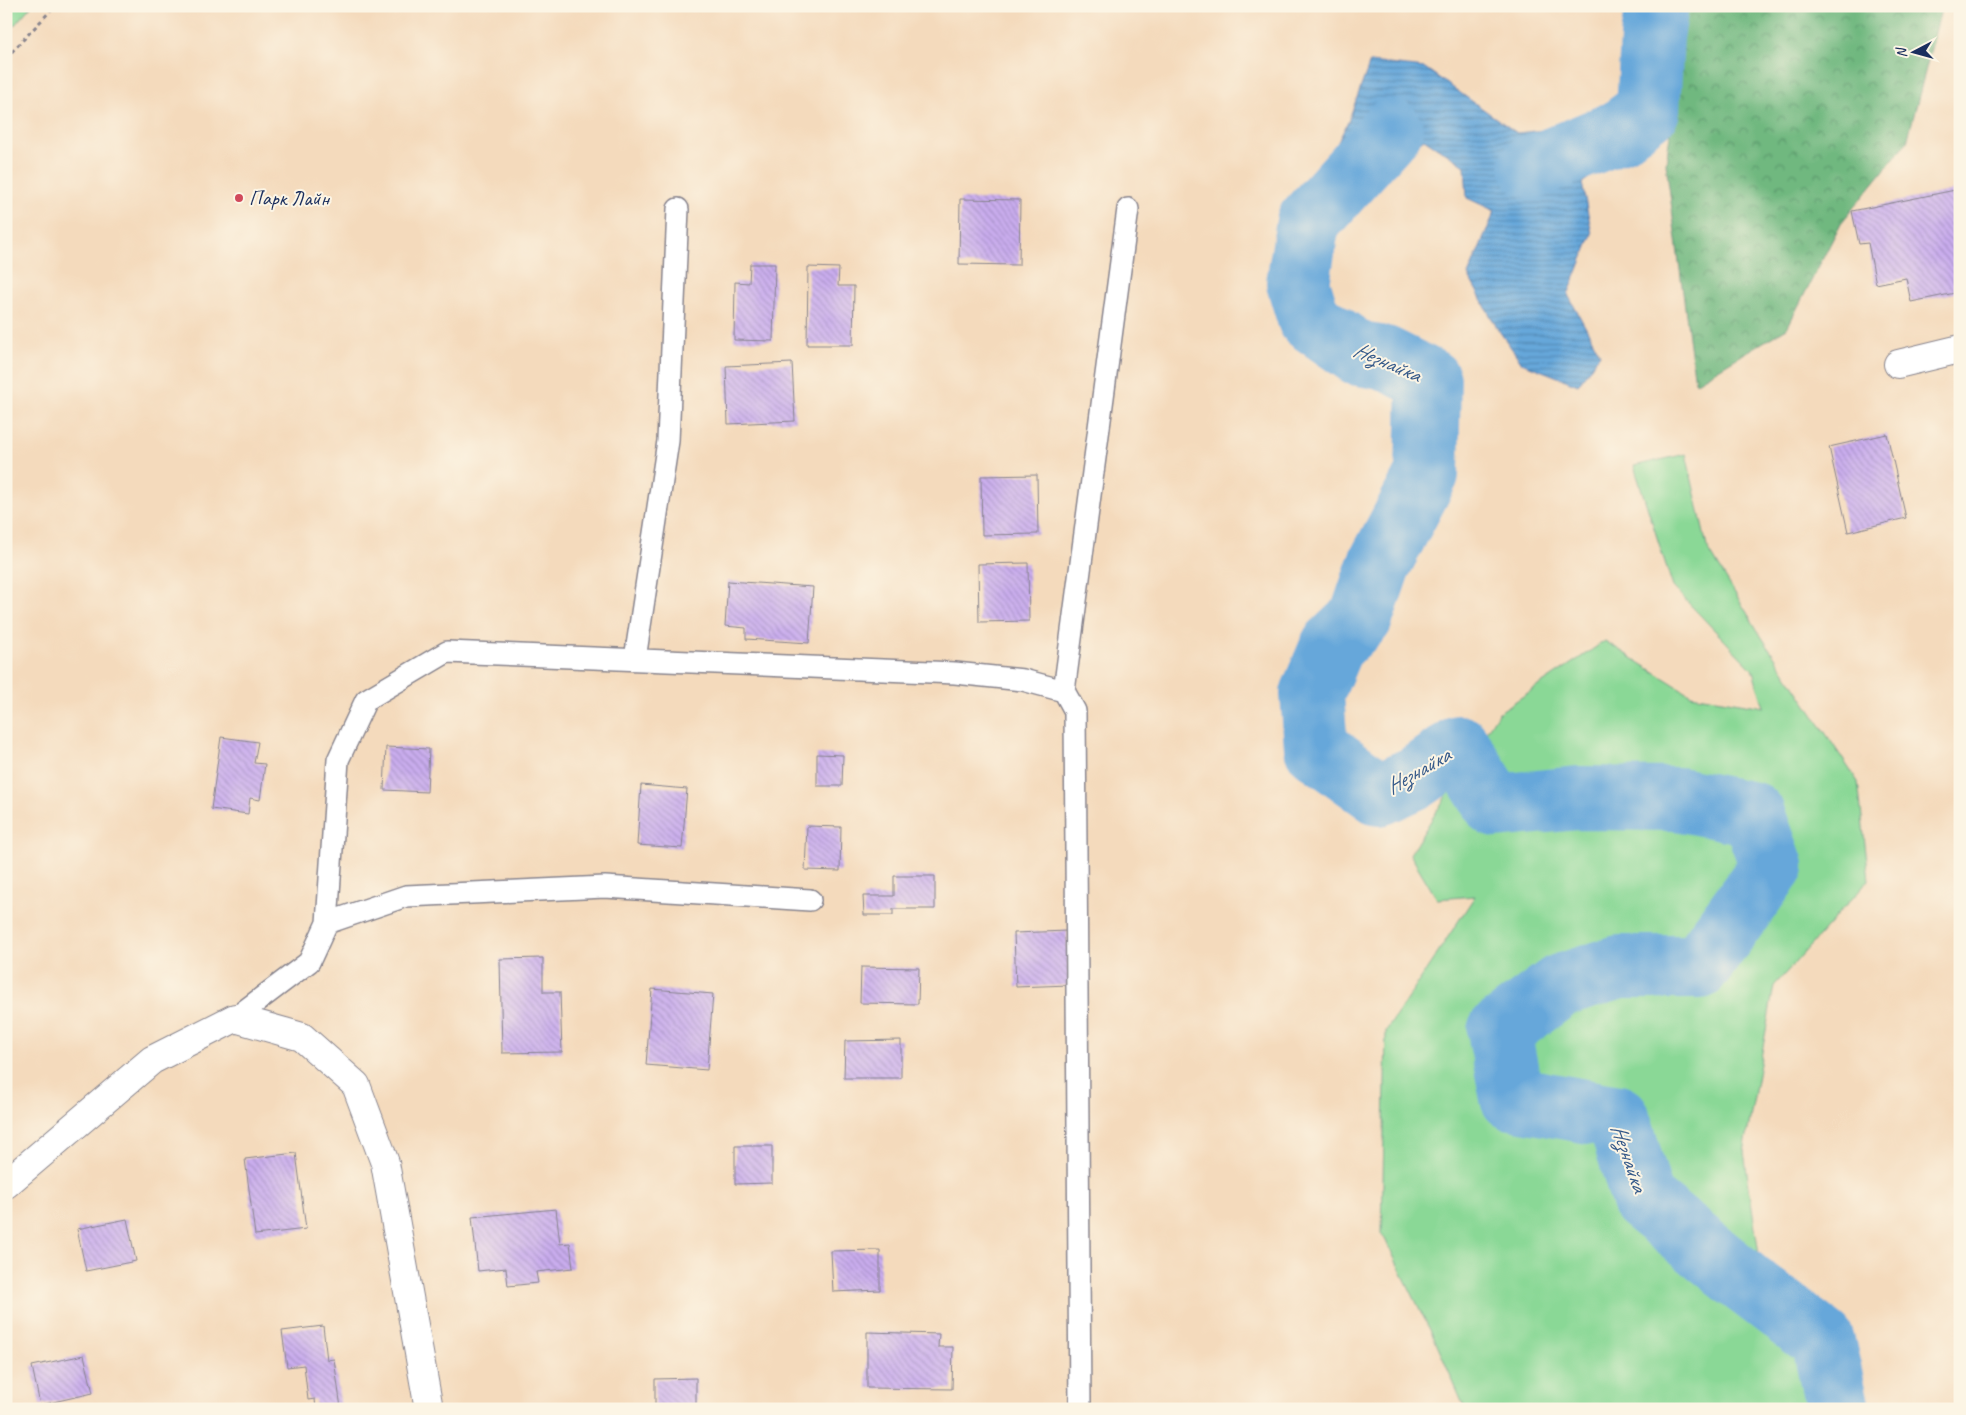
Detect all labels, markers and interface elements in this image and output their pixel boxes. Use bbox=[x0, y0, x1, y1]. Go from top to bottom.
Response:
north arrow bbox=[1888, 28, 1938, 78]
text: N bbox=[1892, 46, 1910, 59]
place label: Парк Лайн bbox=[249, 185, 331, 211]
marker: Парк Лайн bbox=[233, 192, 245, 204]
water label: Незнайка bbox=[1349, 335, 1427, 390]
water label: Незнайка bbox=[1381, 740, 1457, 801]
water label: Незнайка bbox=[1604, 1120, 1654, 1198]

